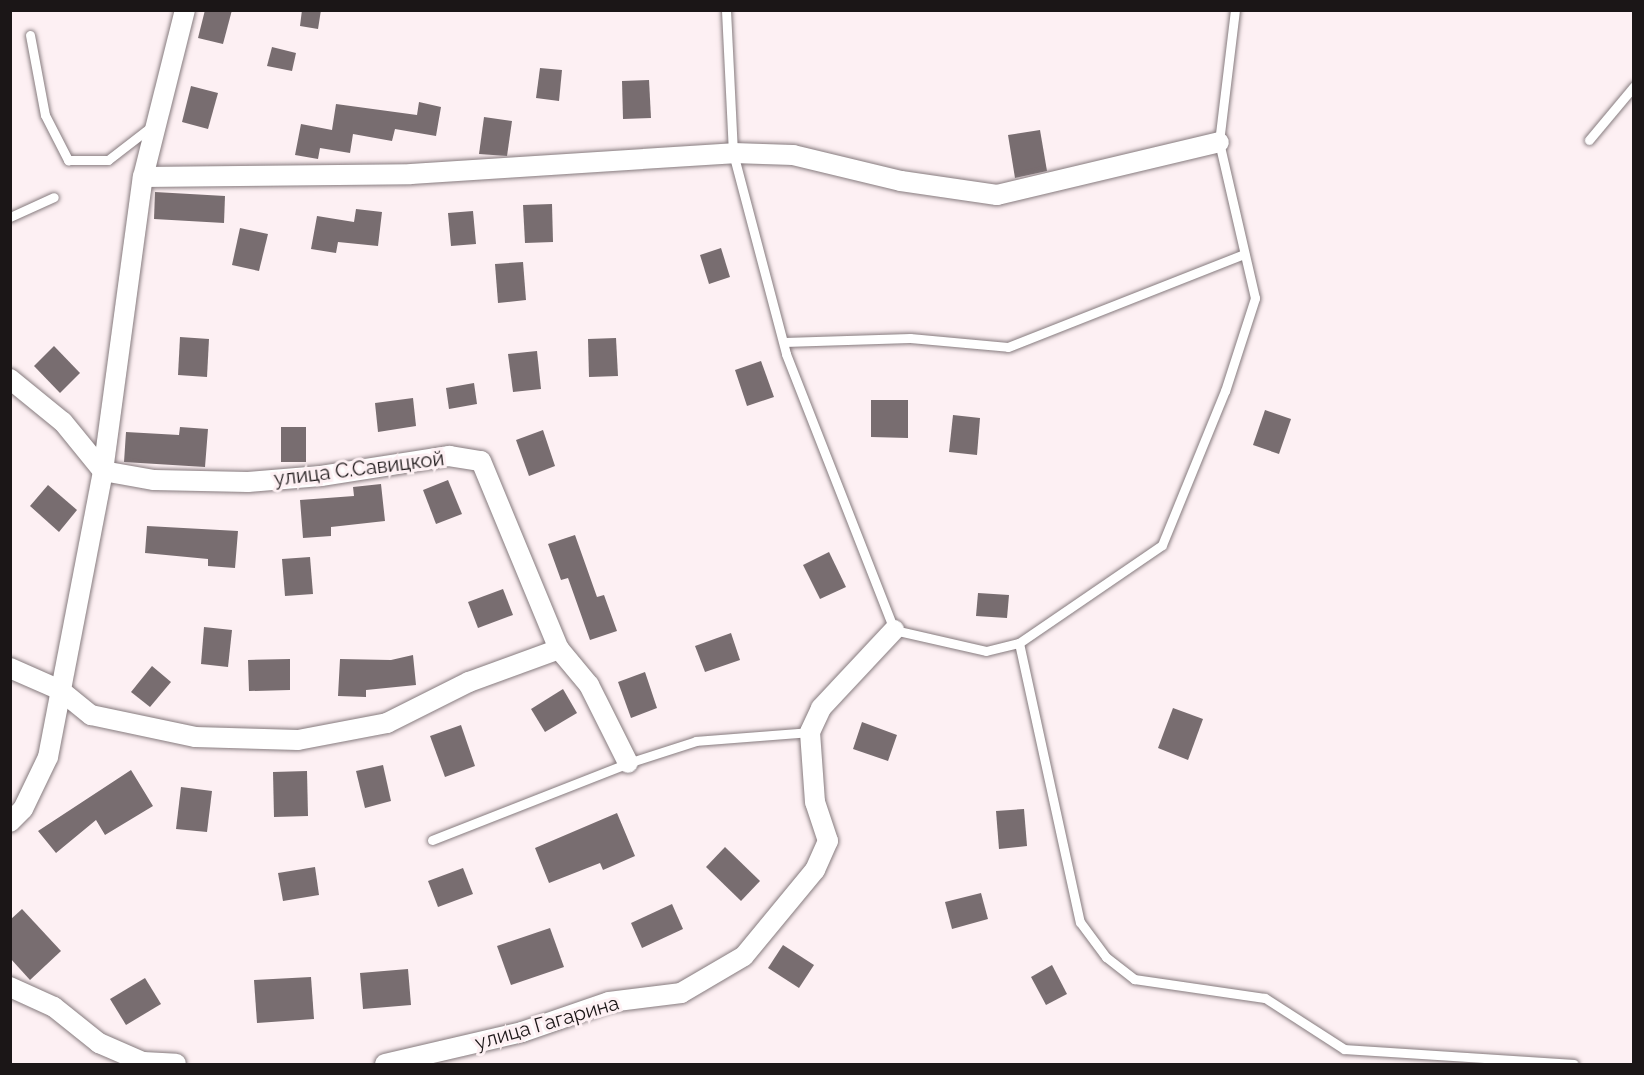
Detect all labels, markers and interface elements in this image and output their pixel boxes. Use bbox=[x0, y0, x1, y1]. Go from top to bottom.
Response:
street label: улица С.Савицкой bbox=[273, 447, 445, 491]
street label: улица Гагарина bbox=[472, 991, 622, 1055]

